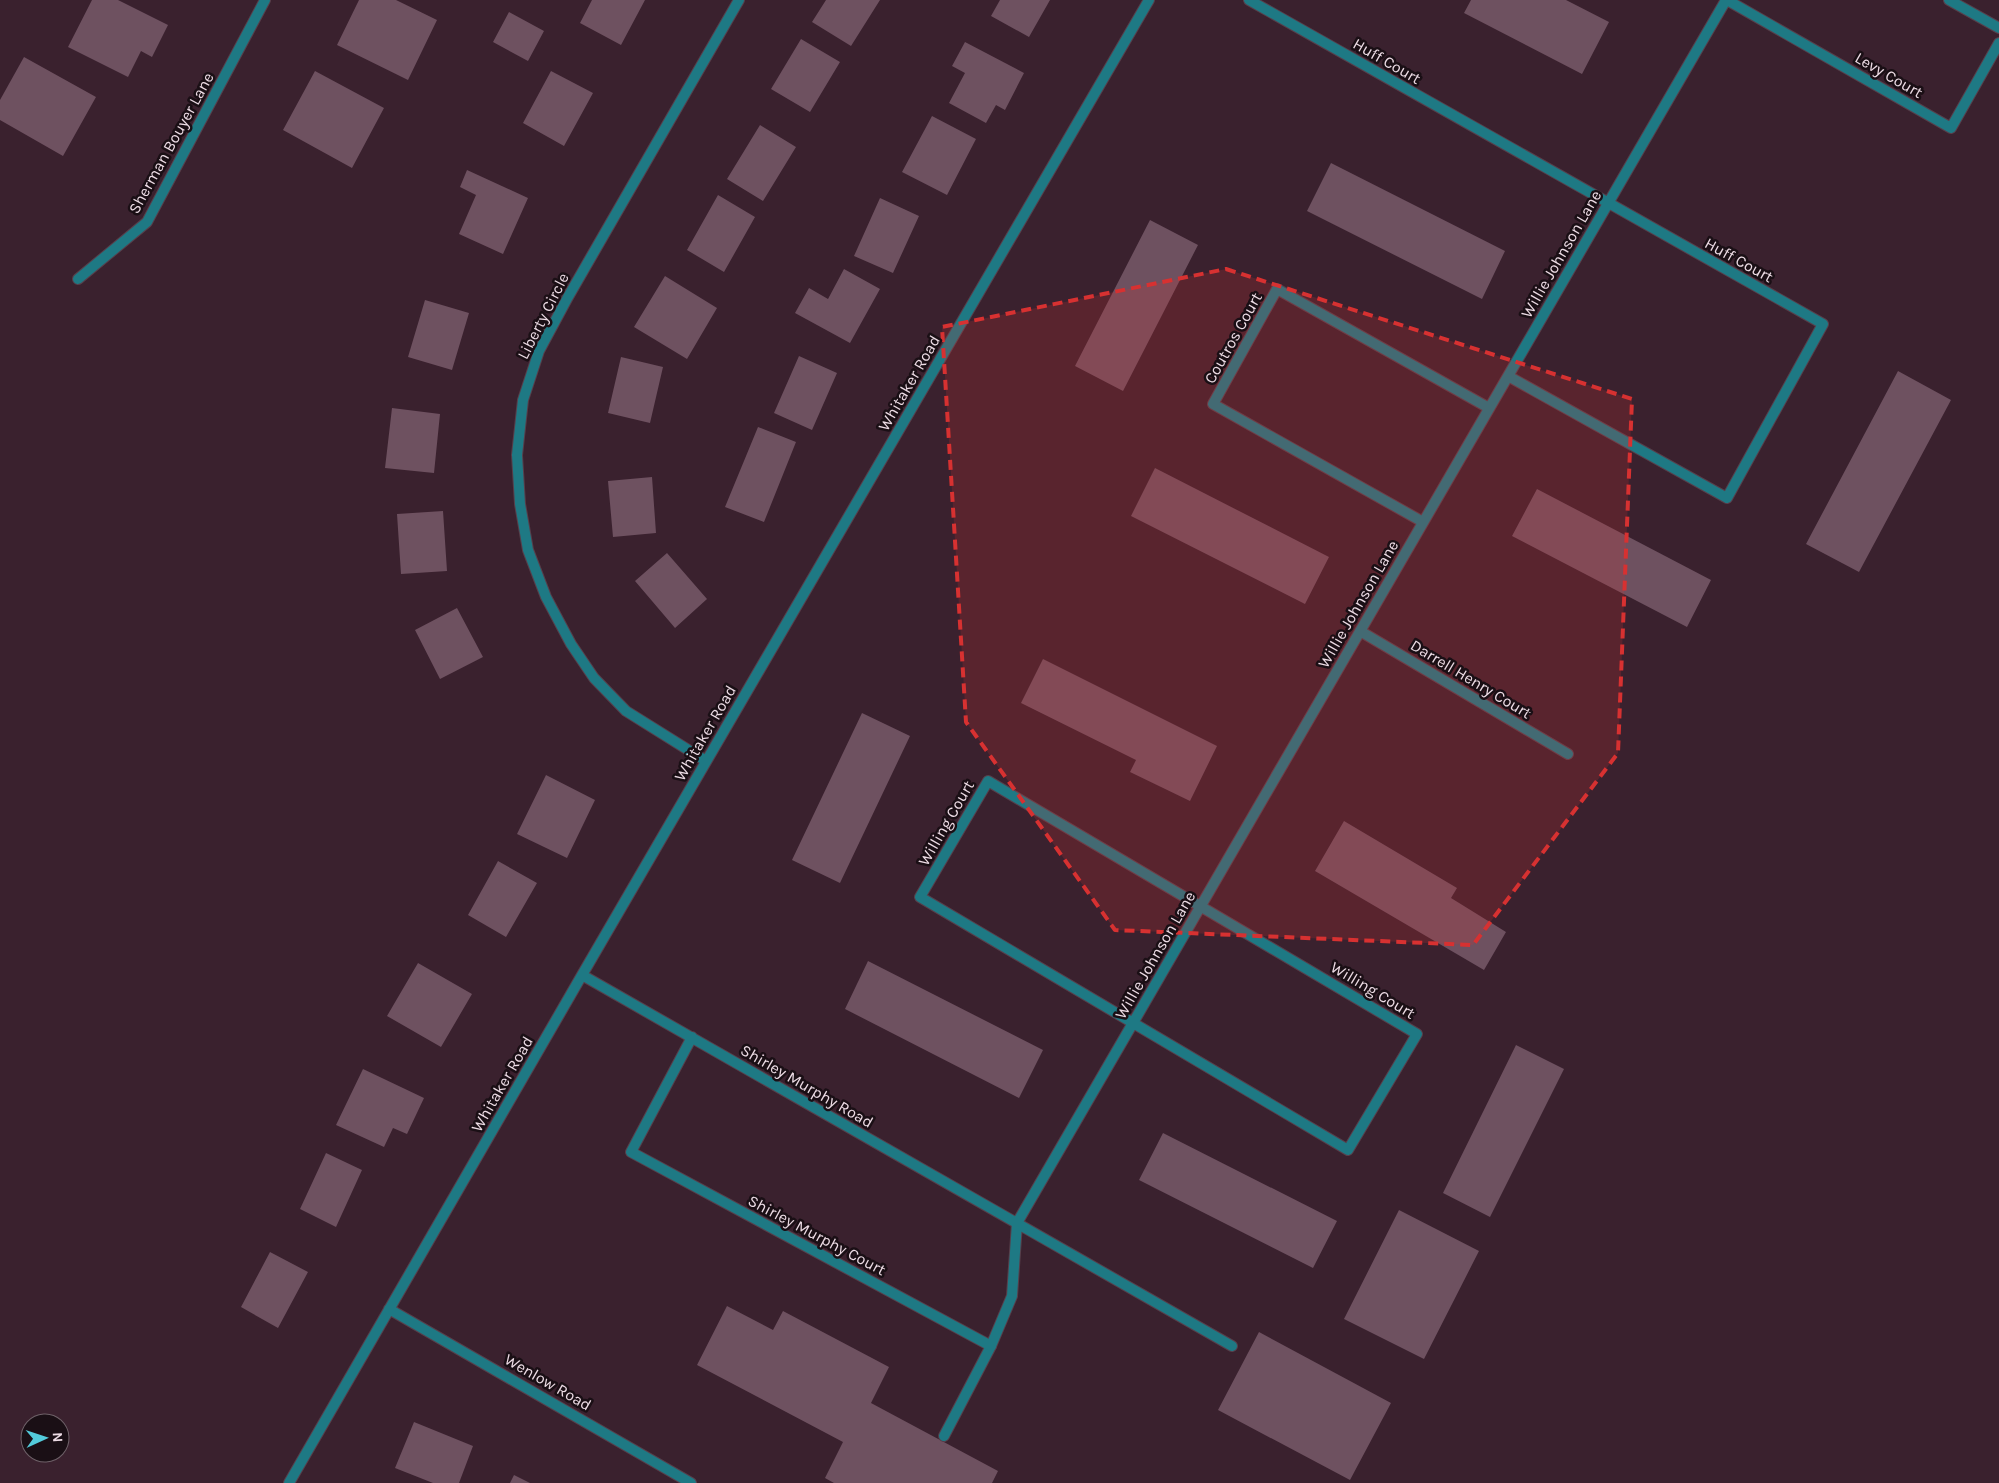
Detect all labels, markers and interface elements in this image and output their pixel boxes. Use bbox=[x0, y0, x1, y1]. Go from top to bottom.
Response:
street label: Huff Court bbox=[1350, 34, 1424, 88]
street label: Levy Court bbox=[1852, 48, 1926, 102]
street label: Sherman Bouyer Lane bbox=[124, 69, 218, 217]
street label: Willie Johnson Lane bbox=[1517, 187, 1605, 321]
street label: Huff Court bbox=[1702, 233, 1776, 287]
street label: Liberty Circle bbox=[513, 270, 573, 362]
street label: Coutros Court bbox=[1200, 289, 1266, 387]
street label: Whitaker Road bbox=[874, 332, 944, 434]
street label: Willie Johnson Lane bbox=[1314, 537, 1402, 671]
street label: Darrell Henry Court bbox=[1407, 635, 1535, 723]
street label: Whitaker Road bbox=[670, 682, 740, 784]
street label: Willing Court bbox=[914, 777, 978, 869]
street label: Willie Johnson Lane bbox=[1111, 888, 1199, 1022]
street label: Willing Court bbox=[1327, 957, 1419, 1023]
street label: Whitaker Road bbox=[467, 1033, 537, 1135]
street label: Shirley Murphy Road bbox=[737, 1040, 877, 1132]
street label: Shirley Murphy Court bbox=[745, 1191, 889, 1279]
street label: Wenlow Road bbox=[501, 1349, 595, 1415]
north arrow bbox=[20, 1413, 70, 1463]
text: N bbox=[49, 1432, 66, 1443]

